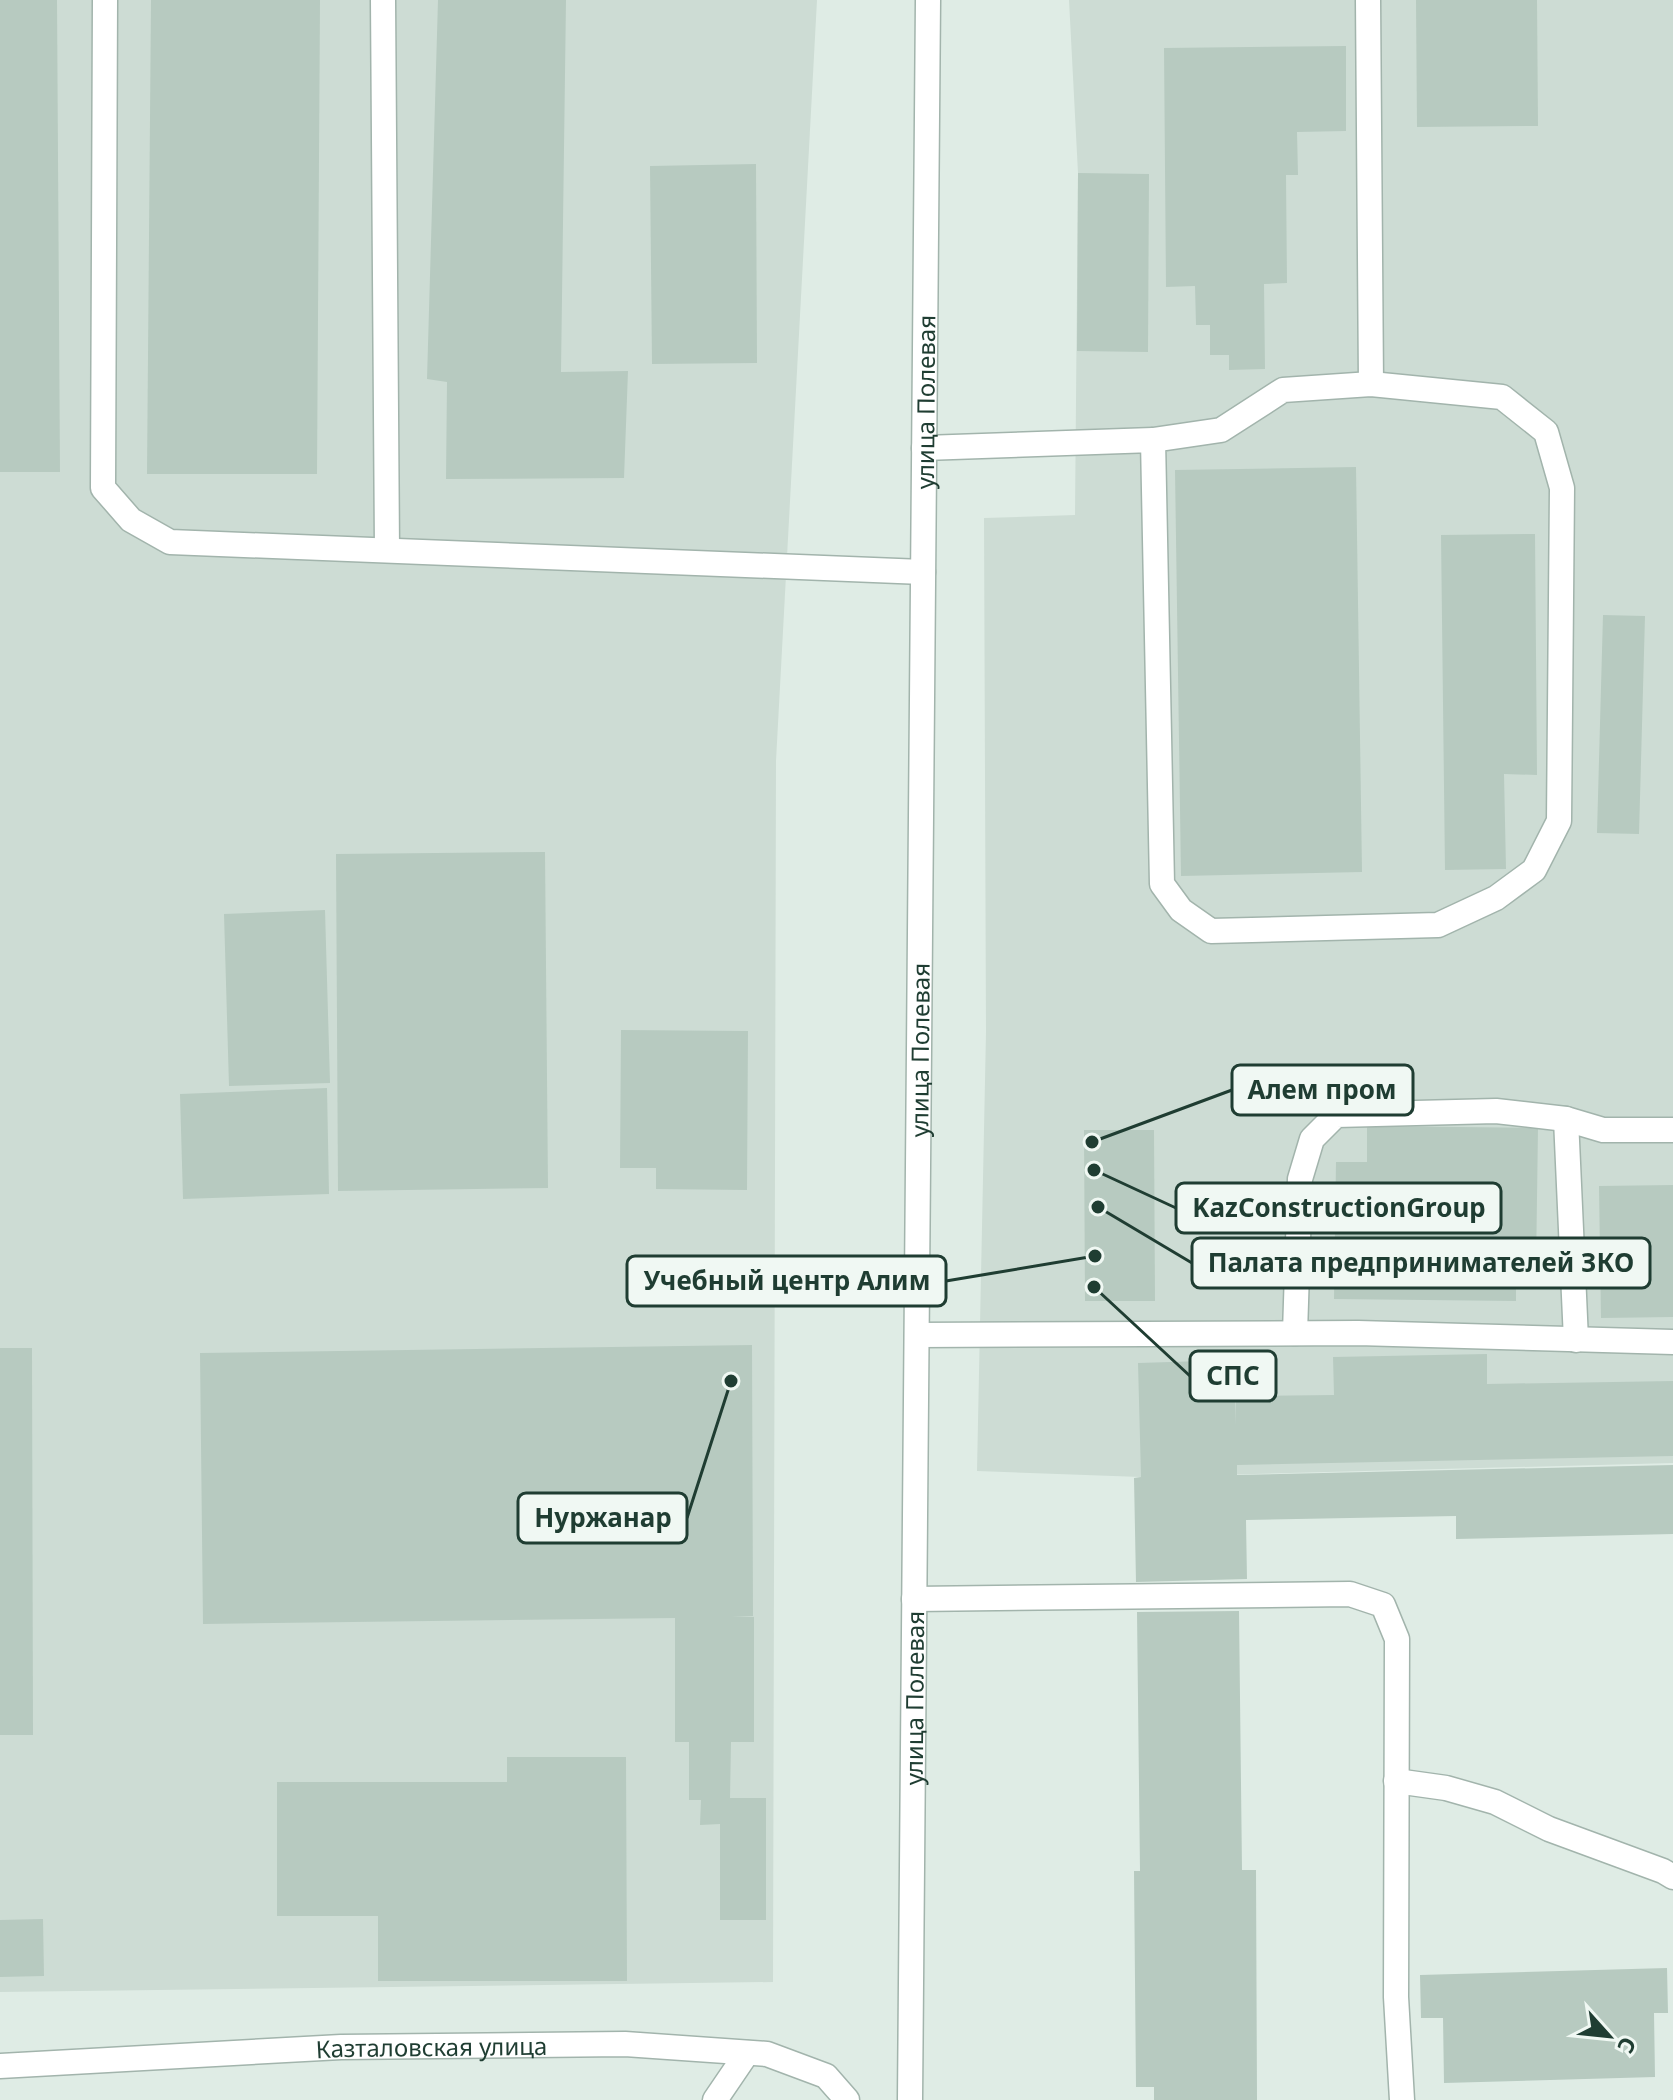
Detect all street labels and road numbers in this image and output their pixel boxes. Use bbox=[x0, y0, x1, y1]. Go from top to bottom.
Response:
street label: улица Полевая bbox=[907, 315, 942, 489]
street label: улица Полевая bbox=[902, 963, 936, 1137]
street label: улица Полевая bbox=[896, 1611, 931, 1785]
street label: Казталовская улица bbox=[315, 2028, 547, 2065]

